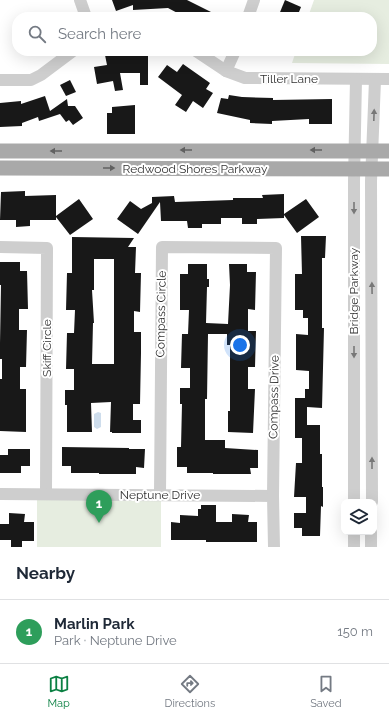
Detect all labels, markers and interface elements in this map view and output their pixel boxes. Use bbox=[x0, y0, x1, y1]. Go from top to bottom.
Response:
search box bbox=[12, 12, 377, 56]
icon: search bbox=[26, 23, 48, 45]
text: Search here bbox=[58, 25, 141, 43]
street label: Tiller Lane bbox=[260, 72, 318, 86]
one-way arrow bbox=[370, 109, 377, 121]
one-way arrow bbox=[50, 147, 62, 154]
one-way arrow bbox=[179, 147, 192, 153]
one-way arrow bbox=[309, 147, 322, 153]
street label: Redwood Shores Parkway bbox=[123, 162, 268, 176]
one-way arrow bbox=[103, 165, 116, 171]
one-way arrow bbox=[351, 202, 357, 215]
street label: Bridge Parkway bbox=[347, 247, 361, 334]
street label: Compass Circle bbox=[153, 271, 169, 357]
one-way arrow bbox=[369, 281, 375, 294]
street label: Skiff Circle bbox=[40, 319, 54, 377]
your location bbox=[230, 335, 250, 355]
one-way arrow bbox=[351, 346, 357, 359]
street label: Compass Drive bbox=[266, 355, 282, 439]
one-way arrow bbox=[369, 456, 375, 469]
street label: Neptune Drive bbox=[120, 488, 200, 502]
pin: 1 bbox=[86, 490, 112, 523]
map controls bbox=[341, 499, 377, 535]
button: layers bbox=[341, 499, 377, 535]
text: Nearby bbox=[16, 563, 75, 583]
text: Marlin Park bbox=[54, 615, 135, 633]
text: 1 bbox=[26, 624, 32, 639]
text: 150 m bbox=[337, 624, 373, 639]
text: Park · Neptune Drive bbox=[54, 633, 177, 648]
tab: Map bbox=[47, 673, 70, 710]
tab: Directions bbox=[165, 673, 215, 710]
tab: Saved bbox=[310, 673, 342, 710]

